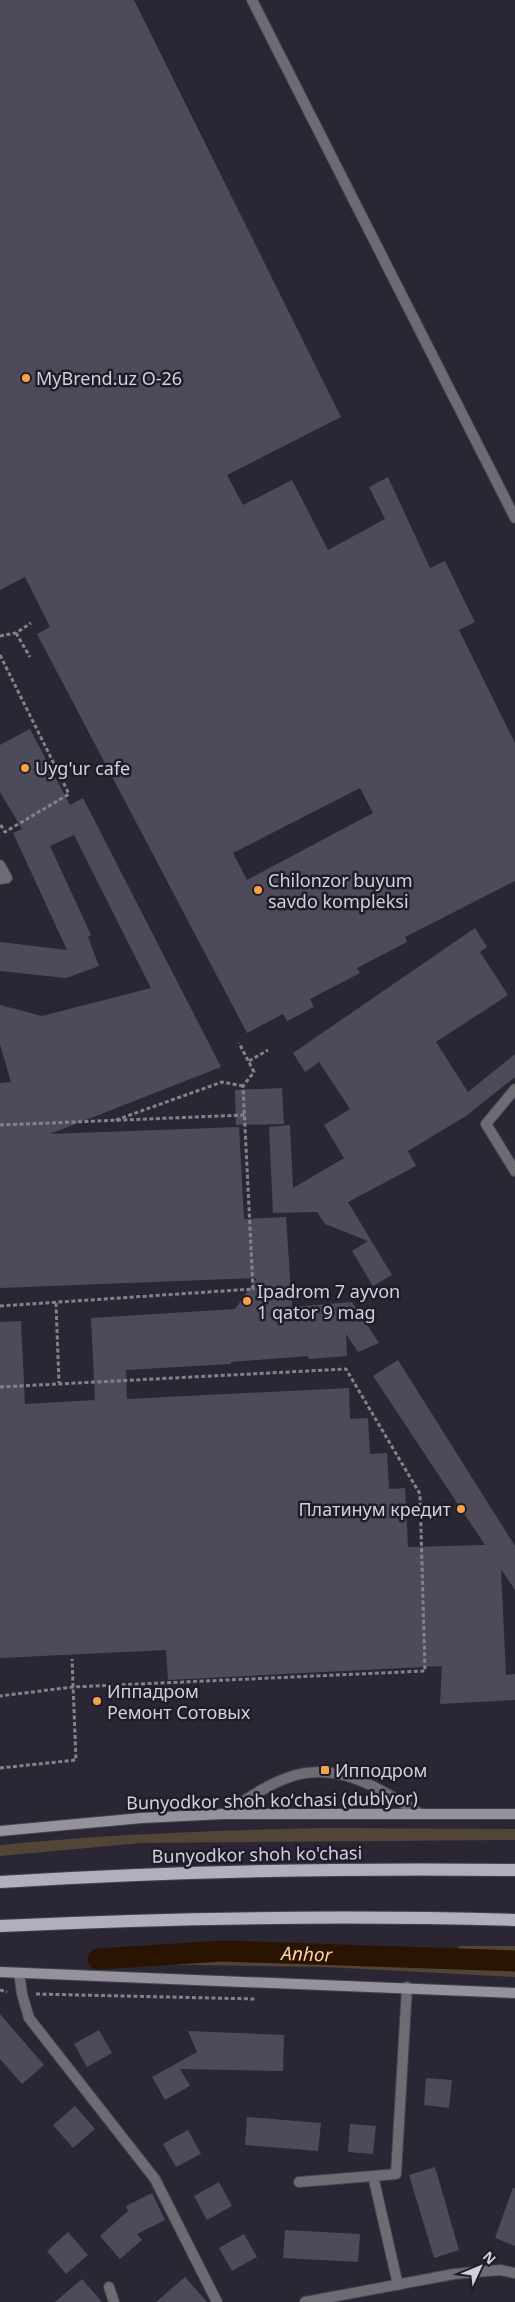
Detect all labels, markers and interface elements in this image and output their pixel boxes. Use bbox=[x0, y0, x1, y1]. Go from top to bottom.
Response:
place label: MyBrend.uz O-26 bbox=[36, 366, 182, 390]
marker: MyBrend.uz O-26 bbox=[20, 372, 32, 384]
place label: Uyg'ur cafe bbox=[35, 756, 130, 780]
marker: Uyg'ur cafe bbox=[19, 762, 31, 774]
place label: Chilonzor buyum savdo kompleksi bbox=[268, 868, 413, 913]
marker: Chilonzor buyum savdo kompleksi bbox=[252, 884, 264, 896]
place label: Ipadrom 7 ayvon 1 qator 9 mag bbox=[257, 1279, 400, 1324]
marker: Ipadrom 7 ayvon 1 qator 9 mag bbox=[241, 1295, 253, 1307]
place label: Платинум кредит bbox=[298, 1497, 452, 1521]
marker: Платинум кредит bbox=[455, 1503, 467, 1515]
place label: Иппадром Ремонт Сотовых bbox=[107, 1679, 251, 1724]
marker: Иппадром Ремонт Сотовых bbox=[91, 1695, 103, 1707]
place label: Ипподром bbox=[335, 1758, 427, 1782]
marker: Ипподром bbox=[319, 1764, 331, 1776]
street label: Bunyodkor shoh koʻchasi (dublyor) bbox=[126, 1785, 418, 1815]
street label: Bunyodkor shoh ko'chasi bbox=[152, 1840, 362, 1868]
water label: Anhor bbox=[279, 1940, 334, 1968]
north arrow bbox=[455, 2242, 505, 2292]
text: N bbox=[479, 2247, 501, 2268]

